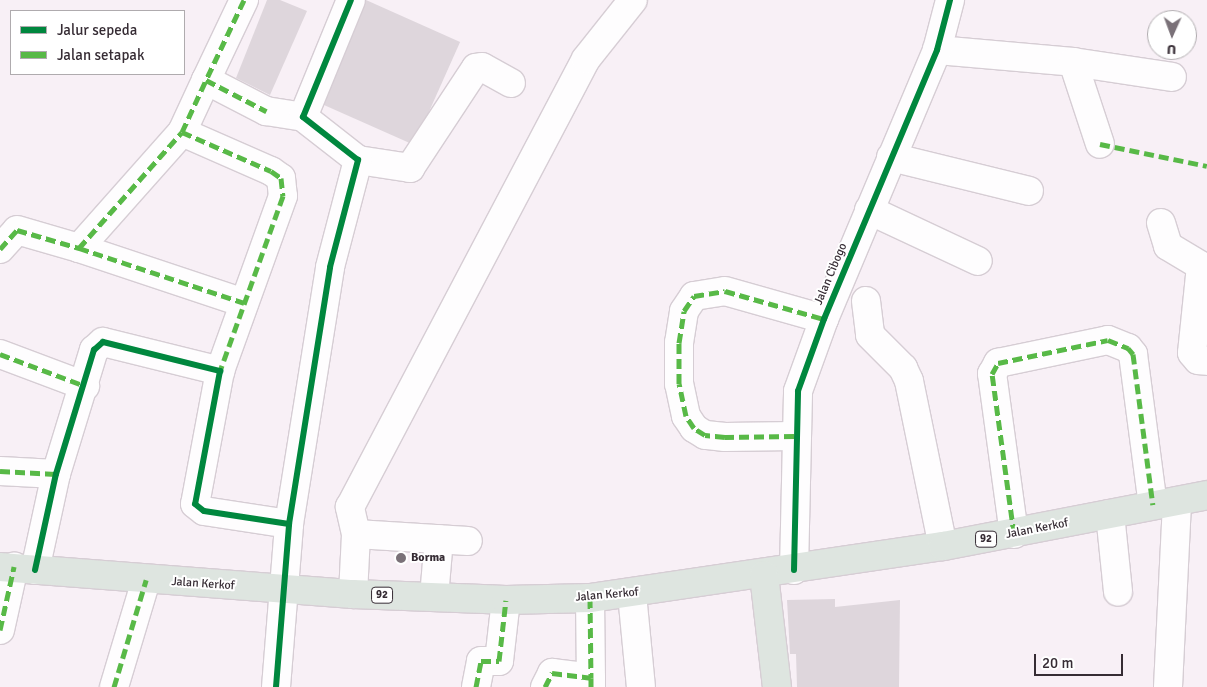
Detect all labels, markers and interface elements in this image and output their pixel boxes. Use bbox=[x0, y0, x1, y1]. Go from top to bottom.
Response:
legend bbox=[10, 10, 185, 75]
north arrow bbox=[1147, 10, 1197, 60]
text: Jalur sepeda bbox=[57, 21, 137, 39]
text: U bbox=[1166, 41, 1177, 58]
text: Jalan setapak bbox=[57, 46, 144, 64]
street label: Jalan Cibogo bbox=[812, 241, 850, 307]
street label: Jalan Kerkof bbox=[1005, 516, 1069, 542]
road number: 92 bbox=[975, 530, 997, 548]
place label: Borma bbox=[411, 551, 445, 565]
marker: Borma bbox=[395, 552, 407, 564]
street label: Jalan Kerkof bbox=[171, 575, 235, 593]
street label: Jalan Kerkof bbox=[575, 585, 639, 605]
road number: 92 bbox=[371, 586, 393, 604]
scale bar bbox=[1037, 644, 1126, 676]
text: 20 m bbox=[1042, 654, 1073, 672]

